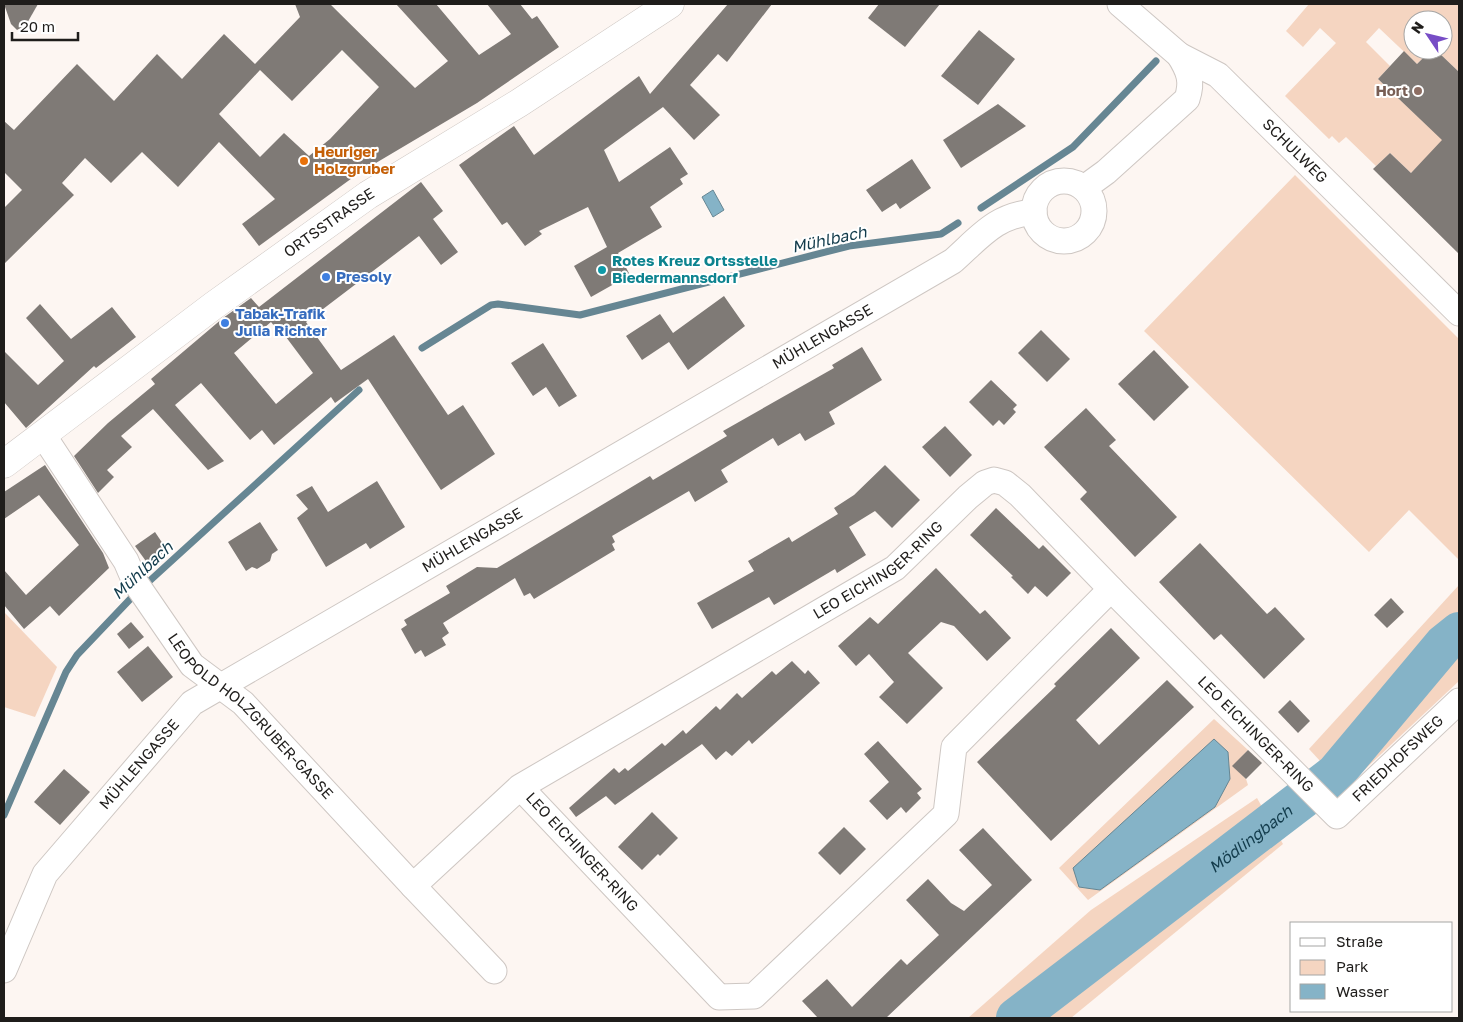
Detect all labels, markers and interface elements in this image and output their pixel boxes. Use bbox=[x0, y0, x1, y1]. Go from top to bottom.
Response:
scale bar bbox=[12, 10, 79, 42]
north arrow bbox=[1403, 10, 1453, 60]
text: 20 m bbox=[20, 17, 55, 35]
text: N bbox=[1407, 18, 1427, 36]
place label: Hort bbox=[1375, 81, 1408, 99]
marker: Hort bbox=[1412, 85, 1424, 97]
street label: SCHULWEG bbox=[1260, 114, 1332, 186]
place label: Heuriger Holzgruber bbox=[314, 142, 395, 177]
marker: Heuriger Holzgruber bbox=[298, 155, 310, 167]
street label: ORTSSTRASSE bbox=[280, 183, 377, 260]
water label: Mühlbach bbox=[790, 221, 869, 257]
place label: Rotes Kreuz Ortsstelle Biedermannsdorf bbox=[612, 251, 778, 286]
marker: Rotes Kreuz Ortsstelle Biedermannsdorf bbox=[596, 264, 608, 276]
place label: Presoly bbox=[336, 267, 392, 285]
marker: Presoly bbox=[320, 271, 332, 283]
street label: MÜHLENGASSE bbox=[769, 300, 875, 372]
place label: Tabak-Trafik Julia Richter bbox=[235, 304, 327, 339]
marker: Tabak-Trafik Julia Richter bbox=[219, 317, 231, 329]
street label: MÜHLENGASSE bbox=[418, 503, 525, 575]
street label: LEO EICHINGER-RING bbox=[809, 517, 946, 622]
water label: Mühlbach bbox=[107, 536, 177, 603]
street label: LEOPOLD HOLZGRUBER-GASSE bbox=[165, 629, 337, 802]
street label: LEO EICHINGER-RING bbox=[1195, 672, 1318, 795]
street label: FRIEDHOFSWEG bbox=[1348, 711, 1446, 805]
street label: MÜHLENGASSE bbox=[95, 715, 182, 812]
street label: LEO EICHINGER-RING bbox=[523, 788, 643, 915]
water label: Mödlingbach bbox=[1205, 800, 1297, 877]
legend bbox=[1290, 922, 1453, 1012]
text: Straße bbox=[1336, 932, 1383, 950]
text: Park bbox=[1336, 957, 1369, 975]
text: Wasser bbox=[1336, 982, 1389, 1000]

